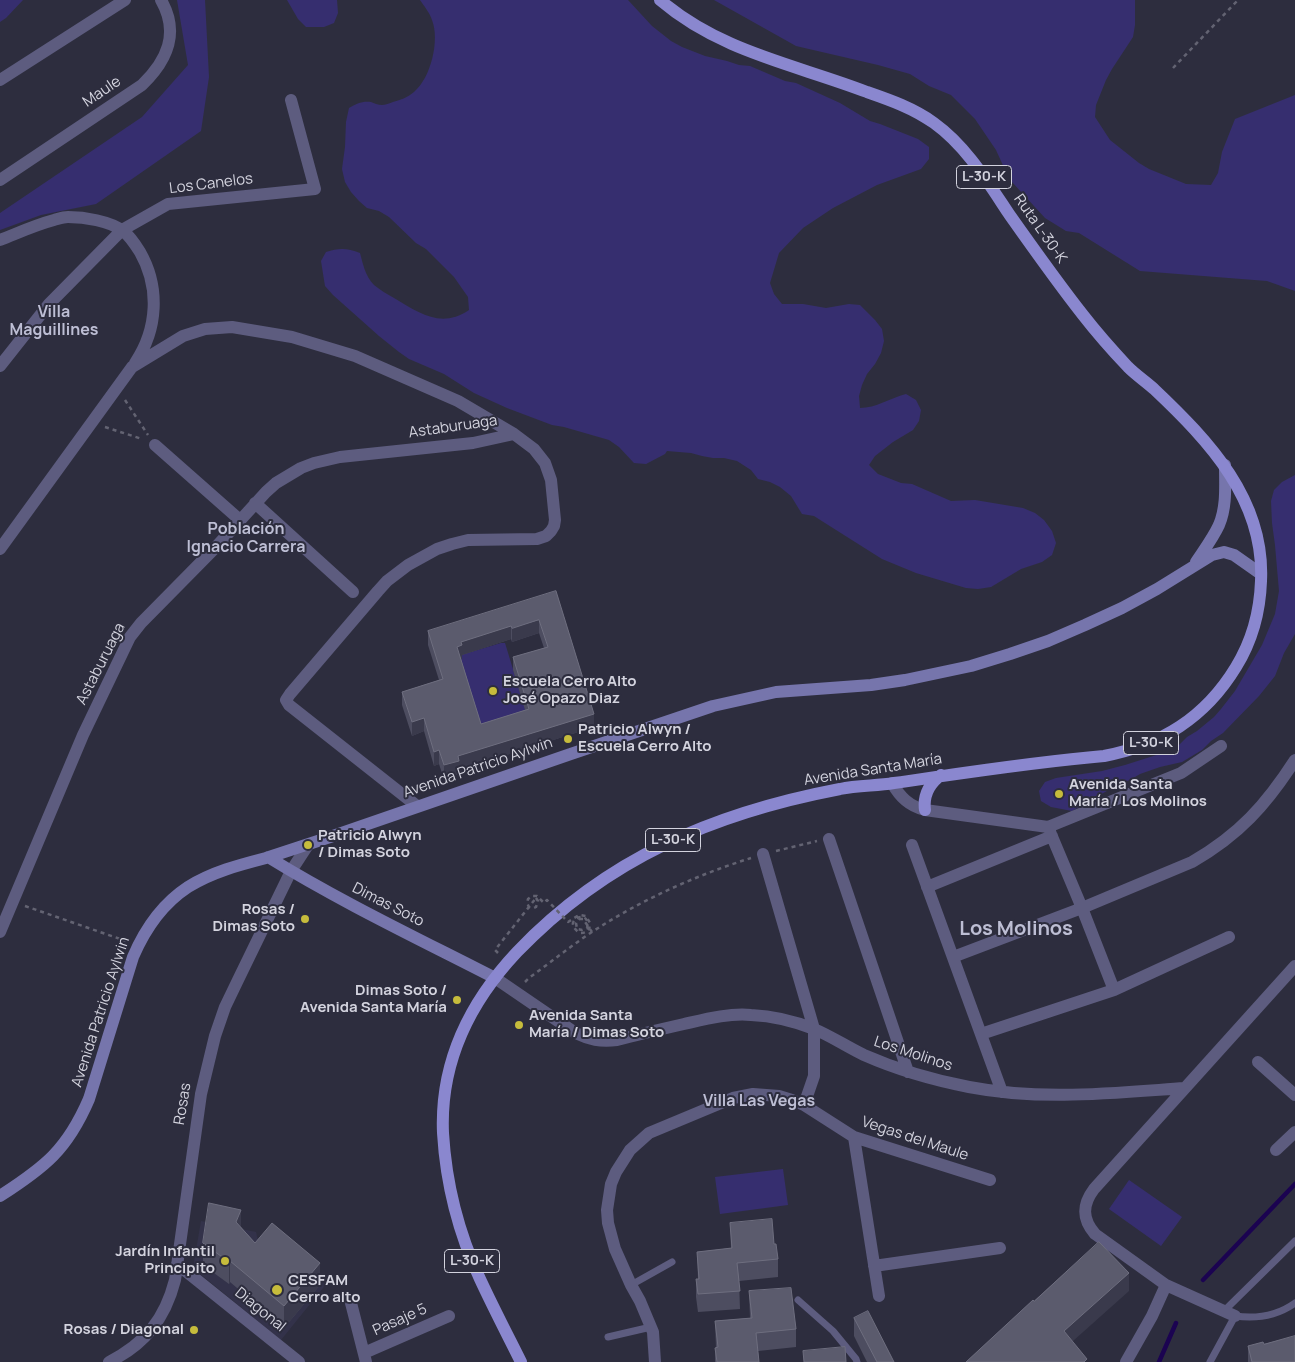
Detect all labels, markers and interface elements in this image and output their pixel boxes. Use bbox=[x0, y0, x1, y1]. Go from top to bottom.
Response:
street label: Maule bbox=[80, 73, 124, 111]
road number: L-30-K bbox=[956, 166, 1012, 188]
street label: Los Canelos bbox=[168, 170, 254, 198]
street label: Ruta L-30-K bbox=[1010, 191, 1070, 267]
district label: Villa Maguillines bbox=[10, 303, 98, 341]
street label: Astaburuaga bbox=[407, 412, 499, 442]
district label: Población Ignacio Carrera bbox=[187, 520, 305, 558]
street label: Astaburuaga bbox=[73, 620, 129, 708]
place label: Escuela Cerro Alto José Opazo Diaz bbox=[503, 673, 637, 708]
marker: Escuela Cerro Alto José Opazo Diaz bbox=[487, 685, 499, 697]
place label: Patricio Alwyn / Escuela Cerro Alto bbox=[578, 721, 712, 756]
road number: L-30-K bbox=[1124, 731, 1178, 754]
marker: Patricio Alwyn / Escuela Cerro Alto bbox=[562, 733, 574, 745]
street label: Avenida Patricio Aylwin bbox=[401, 734, 555, 802]
street label: Avenida Santa María bbox=[803, 750, 943, 790]
place label: Avenida Santa María / Los Molinos bbox=[1069, 776, 1207, 811]
marker: Avenida Santa María / Los Molinos bbox=[1053, 788, 1065, 800]
place label: Patricio Alwyn / Dimas Soto bbox=[318, 827, 422, 862]
road number: L-30-K bbox=[646, 828, 700, 852]
marker: Patricio Alwyn / Dimas Soto bbox=[302, 839, 314, 851]
street label: Dimas Soto bbox=[349, 879, 427, 931]
place label: Rosas / Dimas Soto bbox=[213, 901, 295, 936]
marker: Rosas / Dimas Soto bbox=[299, 913, 311, 925]
district label: Los Molinos bbox=[959, 917, 1073, 941]
street label: Avenida Patricio Aylwin bbox=[68, 935, 134, 1089]
place label: Dimas Soto / Avenida Santa María bbox=[300, 982, 447, 1017]
marker: Dimas Soto / Avenida Santa María bbox=[451, 994, 463, 1006]
place label: Avenida Santa María / Dimas Soto bbox=[529, 1007, 664, 1042]
marker: Avenida Santa María / Dimas Soto bbox=[513, 1019, 525, 1031]
street label: Los Molinos bbox=[872, 1033, 954, 1075]
street label: Rosas bbox=[171, 1082, 195, 1126]
district label: Villa Las Vegas bbox=[703, 1092, 815, 1112]
street label: Vegas del Maule bbox=[859, 1113, 971, 1165]
place label: Jardín Infantil Principito bbox=[115, 1243, 215, 1278]
road number: L-30-K bbox=[444, 1250, 500, 1272]
marker: Jardín Infantil Principito bbox=[219, 1255, 231, 1267]
place label: CESFAM Cerro alto bbox=[288, 1272, 360, 1307]
marker: CESFAM Cerro alto bbox=[270, 1283, 284, 1297]
street label: Diagonal bbox=[231, 1284, 289, 1336]
street label: Pasaje 5 bbox=[370, 1300, 430, 1340]
place label: Rosas / Diagonal bbox=[64, 1321, 184, 1339]
marker: Rosas / Diagonal bbox=[188, 1324, 200, 1336]

